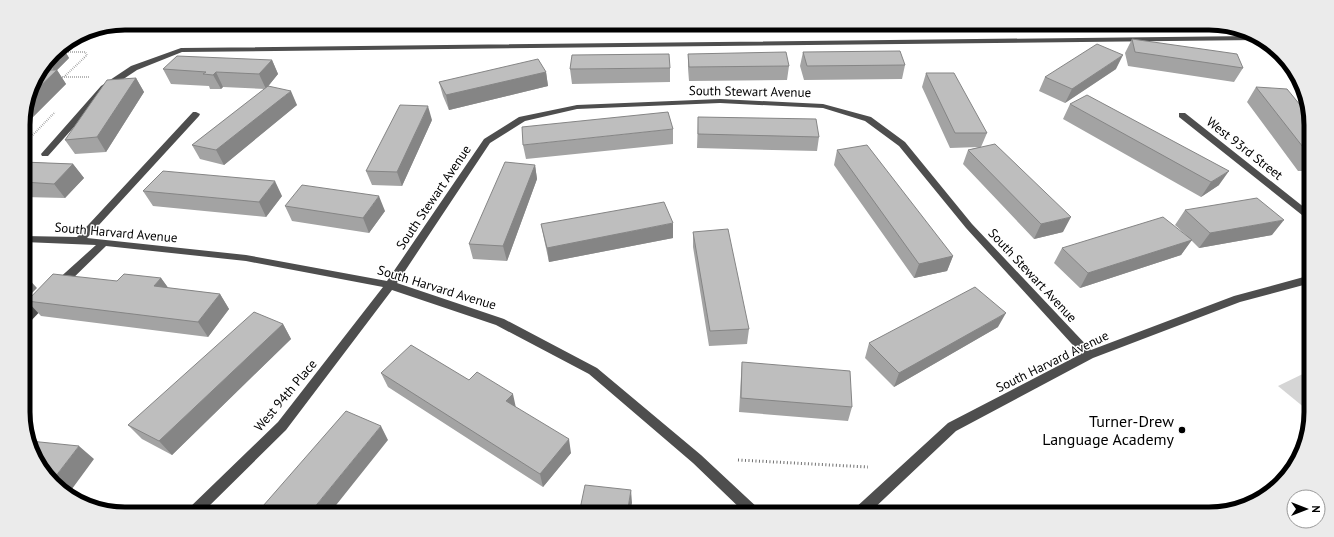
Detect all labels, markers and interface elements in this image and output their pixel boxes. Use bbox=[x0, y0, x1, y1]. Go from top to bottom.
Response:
street label: South Stewart Avenue bbox=[689, 82, 811, 101]
street label: West 93rd Street bbox=[1203, 113, 1287, 184]
street label: South Stewart Avenue bbox=[392, 142, 475, 253]
street label: South Harvard Avenue bbox=[54, 219, 178, 246]
street label: South Stewart Avenue bbox=[985, 225, 1081, 326]
street label: South Harvard Avenue bbox=[375, 261, 498, 314]
street label: South Harvard Avenue bbox=[993, 327, 1111, 396]
street label: West 94th Place bbox=[250, 356, 321, 435]
place label: Turner-Drew Language Academy bbox=[1042, 411, 1175, 449]
marker: Turner-Drew Language Academy bbox=[1177, 425, 1187, 435]
north arrow bbox=[1286, 489, 1326, 529]
text: N bbox=[1309, 505, 1323, 513]

